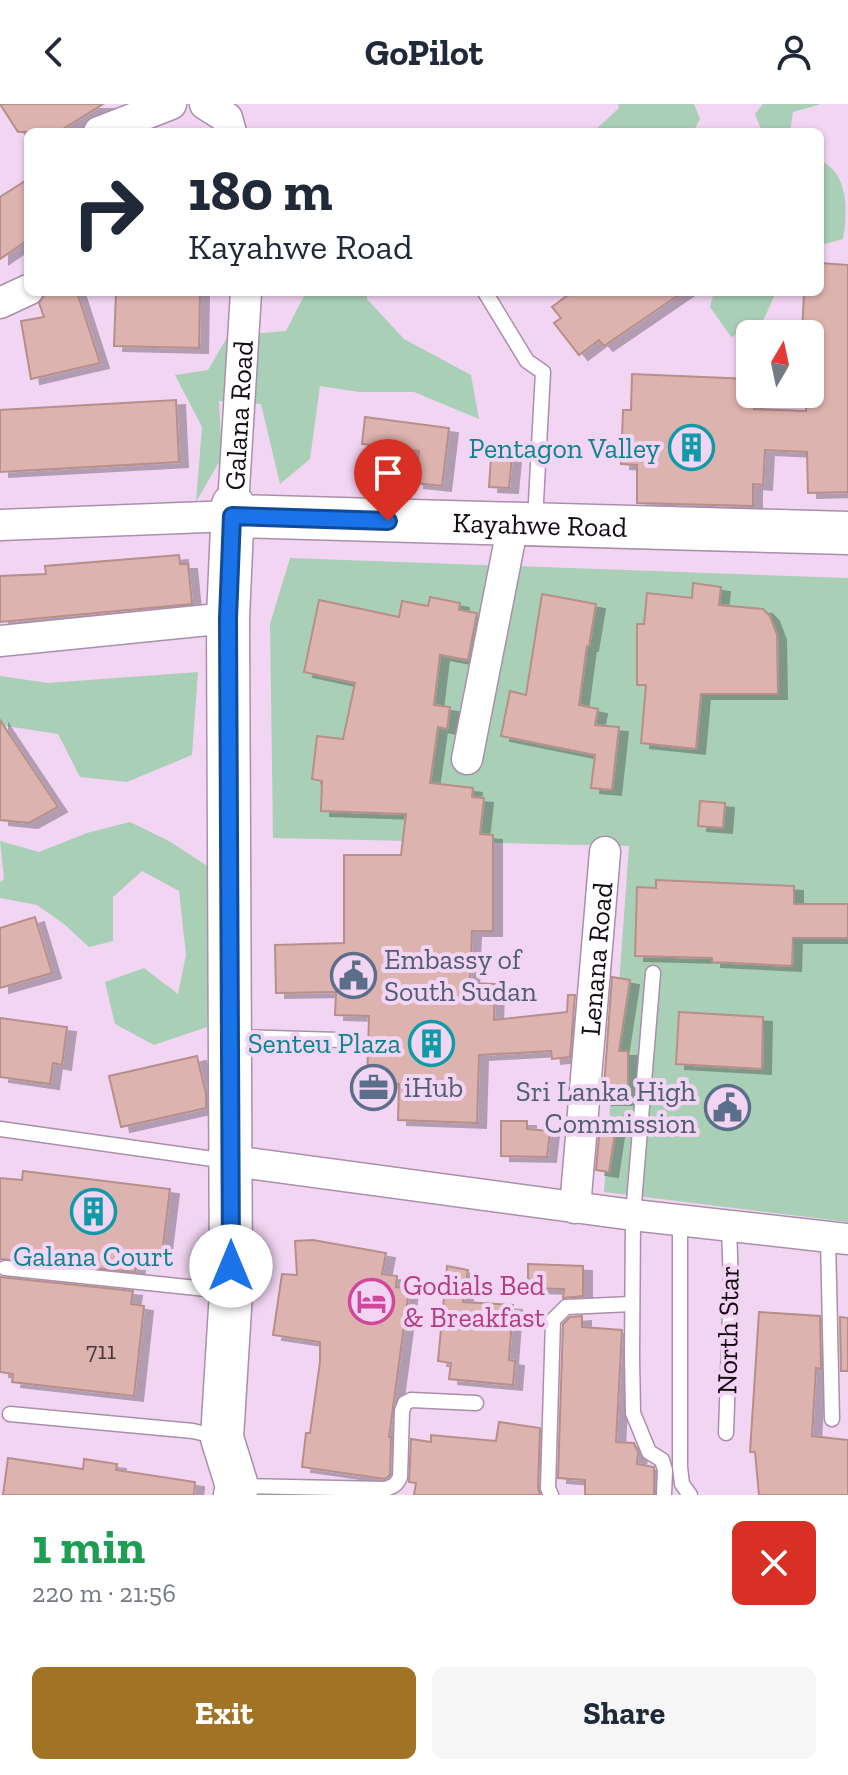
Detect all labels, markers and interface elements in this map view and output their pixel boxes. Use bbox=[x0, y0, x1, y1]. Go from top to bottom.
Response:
icon: back bbox=[32, 30, 76, 74]
icon: person bbox=[772, 30, 816, 74]
text: GoPilot bbox=[365, 31, 483, 74]
text: 180 m bbox=[188, 157, 333, 224]
icon: right bbox=[56, 160, 160, 264]
text: Kayahwe Road bbox=[188, 225, 413, 268]
north arrow bbox=[736, 320, 824, 408]
map controls bbox=[736, 320, 824, 408]
street label: Galana Road bbox=[217, 339, 260, 491]
building icon: Pentagon Valley bbox=[667, 424, 715, 472]
place label: Pentagon Valley bbox=[469, 432, 661, 465]
pin bbox=[354, 439, 422, 521]
icon: arrive bbox=[366, 451, 410, 495]
street label: Kayahwe Road bbox=[452, 506, 628, 543]
street label: Lenana Road bbox=[573, 881, 619, 1037]
place label: Embassy of South Sudan bbox=[384, 943, 537, 1008]
public building icon: Embassy of South Sudan bbox=[329, 951, 377, 999]
building icon: Senteu Plaza bbox=[408, 1019, 456, 1067]
place label: Senteu Plaza bbox=[248, 1027, 401, 1060]
office icon: iHub bbox=[349, 1063, 397, 1111]
place label: iHub bbox=[404, 1071, 463, 1104]
place label: Sri Lanka High Commission bbox=[516, 1075, 696, 1140]
public building icon: Sri Lanka High Commission bbox=[703, 1083, 751, 1131]
building icon: Galana Court bbox=[69, 1187, 117, 1235]
position arrow bbox=[189, 1224, 273, 1308]
place label: Galana Court bbox=[13, 1240, 174, 1273]
street label: North Star bbox=[710, 1265, 746, 1395]
place label: Godials Bed & Breakfast bbox=[403, 1269, 545, 1334]
hotel icon: Godials Bed & Breakfast bbox=[348, 1277, 396, 1325]
house number: 711 bbox=[86, 1336, 116, 1365]
text: 1 min bbox=[32, 1518, 145, 1575]
button: close bbox=[732, 1521, 816, 1605]
text: 220 m · 21:56 bbox=[32, 1577, 176, 1609]
button: Exit bbox=[32, 1667, 416, 1759]
button: Share bbox=[432, 1667, 816, 1759]

